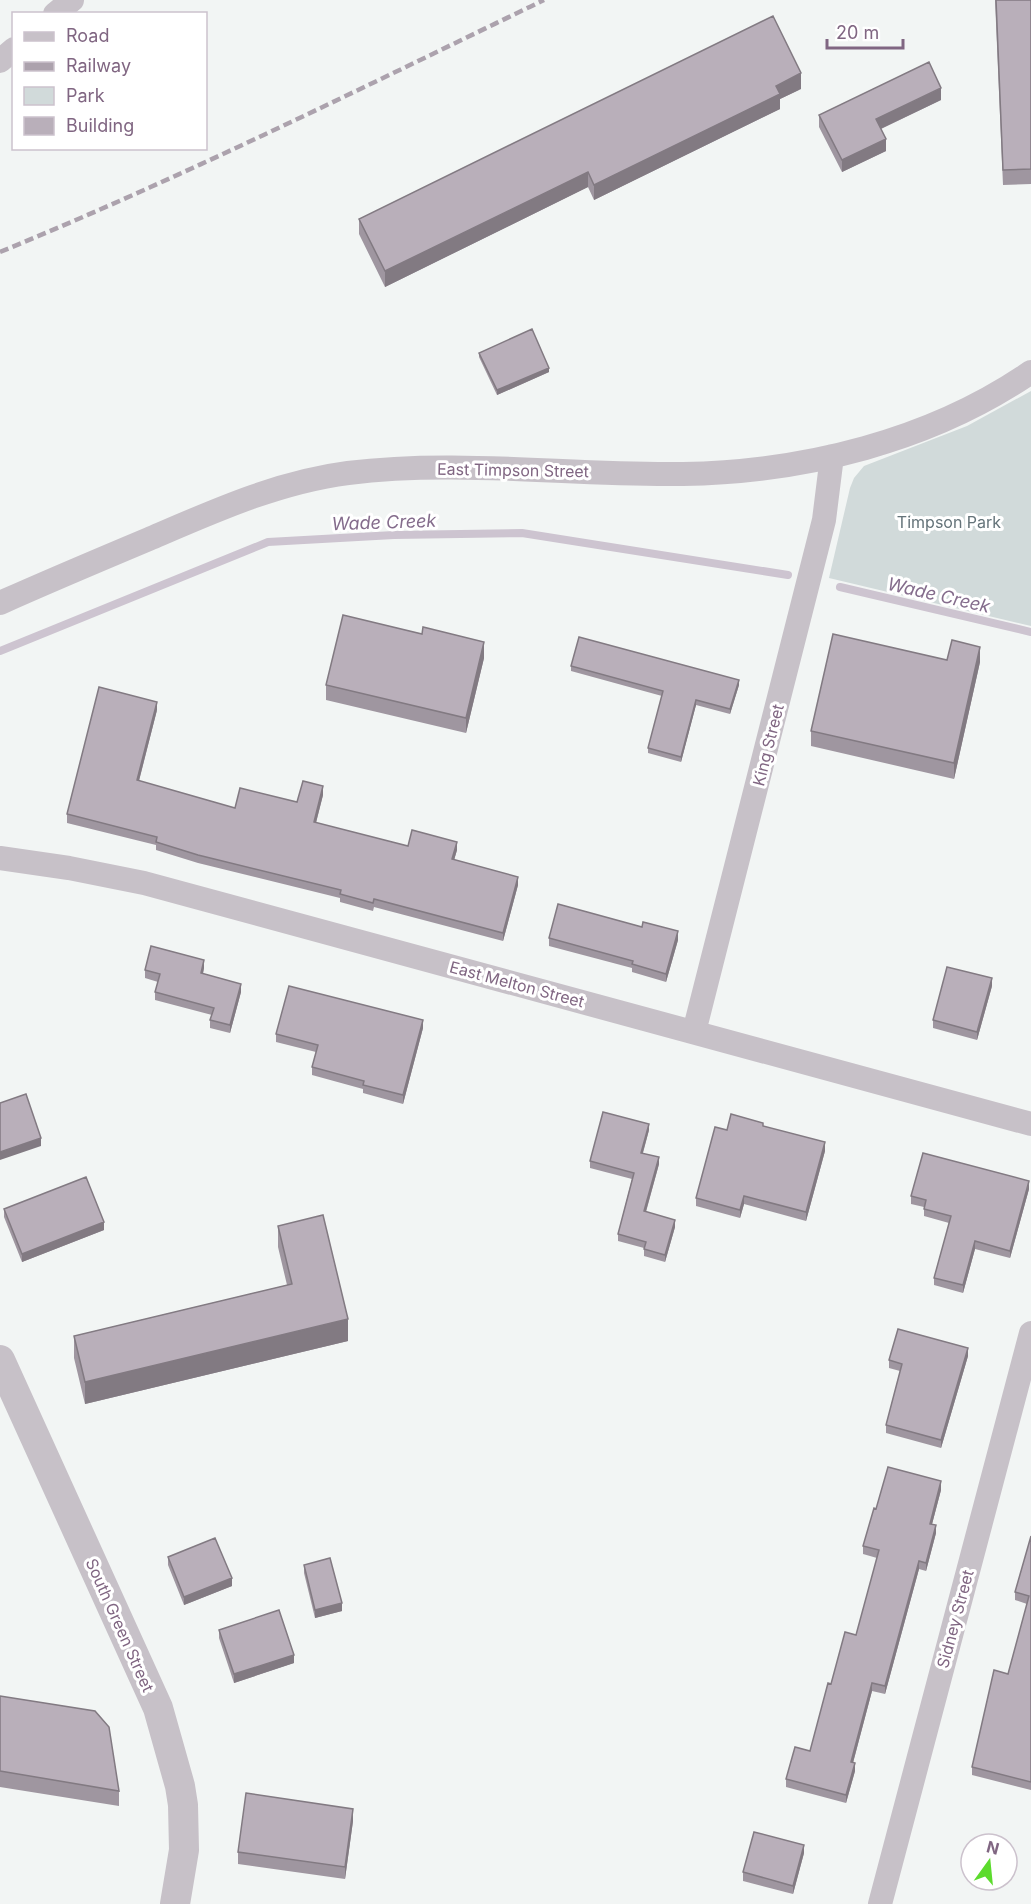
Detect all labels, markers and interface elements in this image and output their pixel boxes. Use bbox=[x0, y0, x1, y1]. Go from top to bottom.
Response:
legend bbox=[12, 12, 207, 150]
scale bar bbox=[827, 12, 904, 50]
text: 20 m bbox=[836, 22, 879, 43]
text: Road bbox=[66, 25, 109, 46]
text: Railway bbox=[66, 55, 131, 76]
text: Park bbox=[66, 85, 105, 106]
text: Building bbox=[66, 115, 134, 136]
street label: East Timpson Street bbox=[437, 459, 589, 481]
water label: Wade Creek bbox=[331, 510, 438, 534]
park label: Timpson Park bbox=[897, 512, 1001, 532]
water label: Wade Creek bbox=[886, 573, 993, 617]
street label: King Street bbox=[748, 702, 788, 788]
street label: East Melton Street bbox=[448, 956, 586, 1012]
street label: South Green Street bbox=[82, 1555, 158, 1695]
street label: Sidney Street bbox=[932, 1568, 978, 1670]
north arrow bbox=[959, 1832, 1019, 1892]
text: N bbox=[984, 1836, 1001, 1859]

